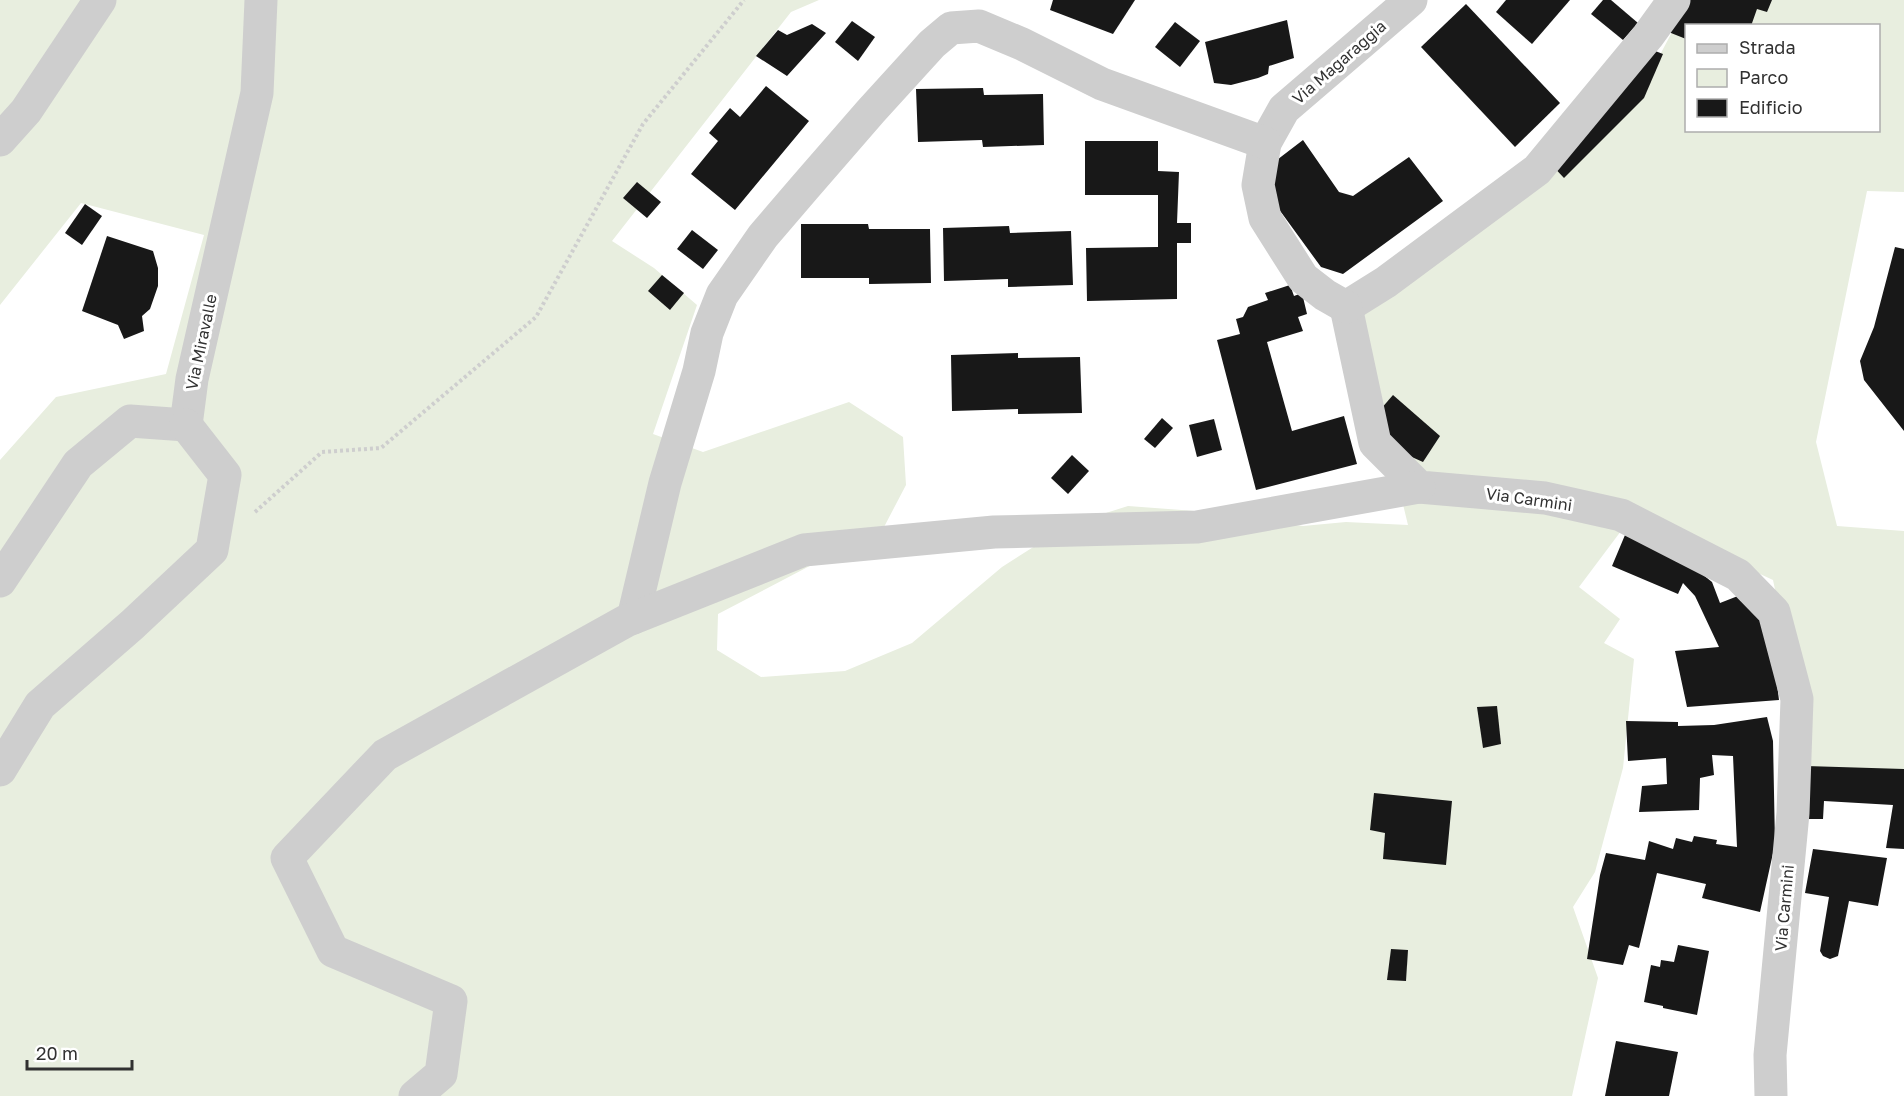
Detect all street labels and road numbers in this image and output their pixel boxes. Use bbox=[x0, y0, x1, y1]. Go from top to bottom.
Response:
street label: Via Magaraggia bbox=[1288, 16, 1390, 108]
street label: Via Miravalle bbox=[181, 292, 221, 392]
street label: Via Carmini bbox=[1485, 483, 1573, 515]
street label: Via Carmini bbox=[1770, 864, 1798, 952]

